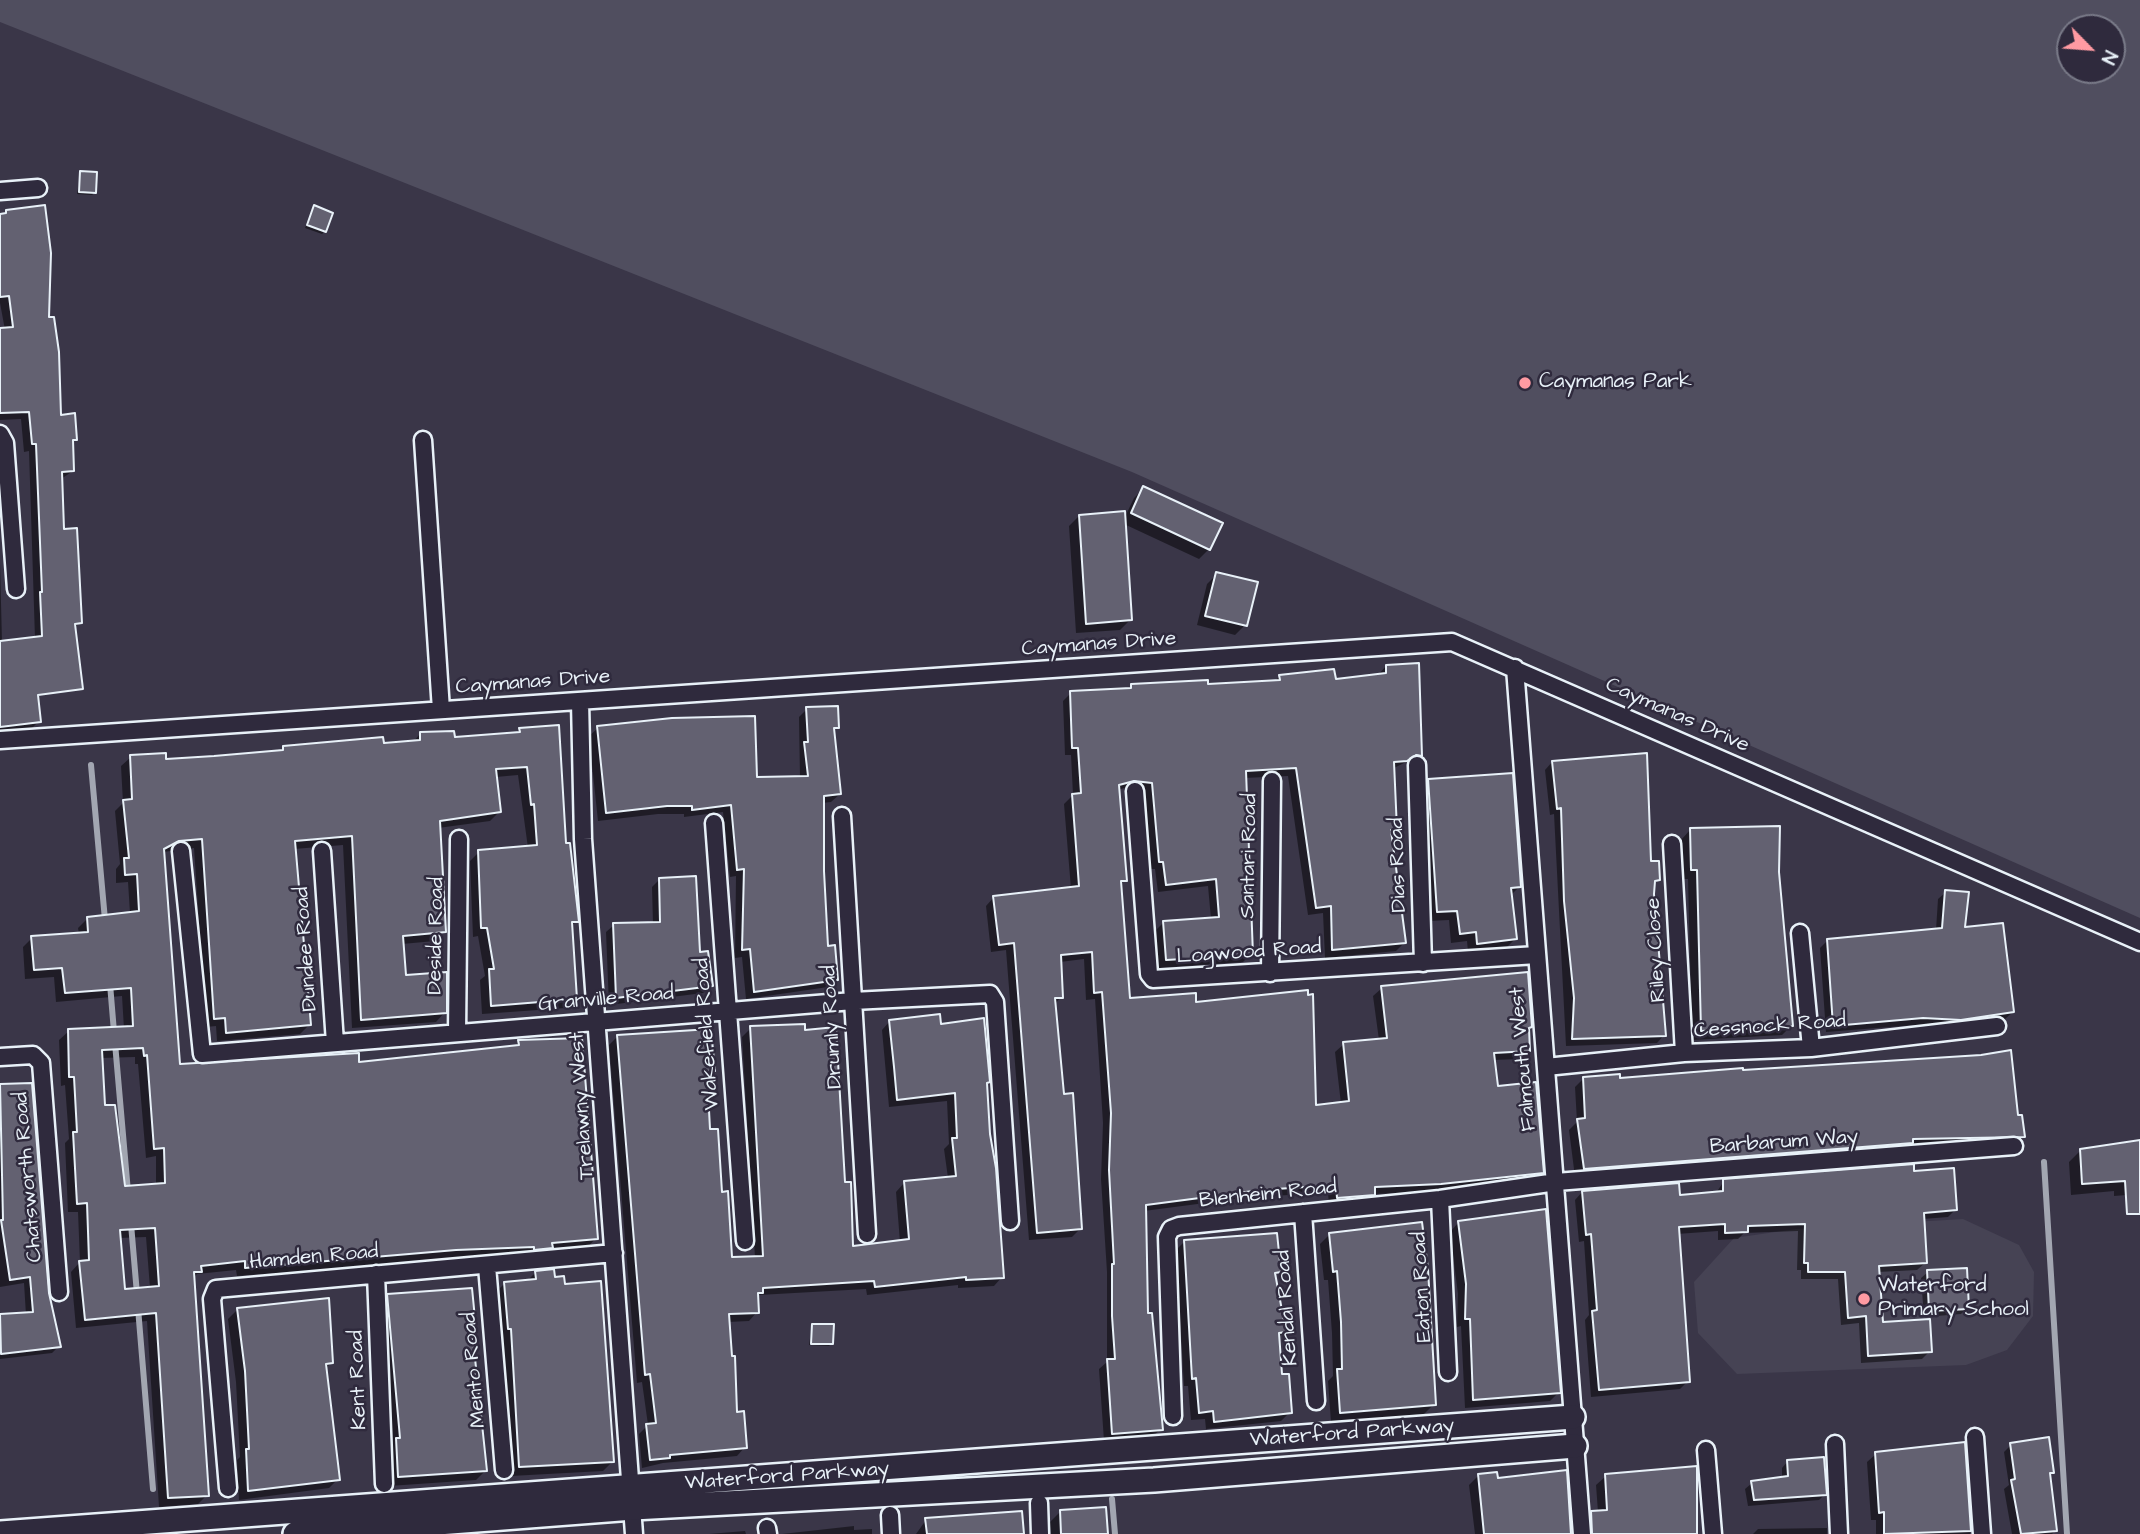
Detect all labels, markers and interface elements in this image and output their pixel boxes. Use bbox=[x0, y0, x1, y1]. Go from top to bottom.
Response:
north arrow bbox=[2056, 14, 2126, 84]
text: N bbox=[2094, 46, 2123, 68]
place label: Caymanas Park bbox=[1539, 370, 1692, 396]
marker: Caymanas Park bbox=[1517, 375, 1533, 391]
street label: Caymanas Drive bbox=[1021, 627, 1177, 663]
street label: Caymanas Drive bbox=[455, 665, 611, 701]
street label: Caymanas Drive bbox=[1601, 673, 1753, 759]
street label: Santari Road bbox=[1236, 793, 1264, 919]
street label: Dias Road bbox=[1385, 817, 1413, 913]
street label: Deside Road bbox=[423, 877, 451, 995]
street label: Dundee Road bbox=[290, 886, 324, 1012]
street label: Riley Close bbox=[1642, 897, 1672, 1003]
street label: Logwood Road bbox=[1176, 935, 1322, 971]
street label: Wakefield Road bbox=[690, 957, 726, 1111]
street label: Drumly Road bbox=[817, 965, 849, 1089]
street label: Granville Road bbox=[537, 982, 675, 1018]
street label: Falmouth West bbox=[1505, 986, 1543, 1132]
street label: Cessnock Road bbox=[1693, 1009, 1847, 1045]
street label: Trelawny West bbox=[565, 1032, 601, 1180]
street label: Chatsworth Road bbox=[9, 1091, 49, 1263]
street label: Barbarum Way bbox=[1709, 1125, 1859, 1161]
street label: Blenheim Road bbox=[1198, 1175, 1338, 1215]
street label: Eaton Road bbox=[1408, 1231, 1438, 1343]
street label: Hamden Road bbox=[249, 1240, 379, 1276]
street label: Kendal Road bbox=[1271, 1249, 1305, 1367]
place label: Waterford Primary School bbox=[1878, 1274, 2029, 1324]
marker: Waterford Primary School bbox=[1856, 1291, 1872, 1307]
street label: Mento Road bbox=[457, 1311, 493, 1429]
street label: Kent Road bbox=[345, 1330, 373, 1430]
street label: Waterford Parkway bbox=[1249, 1414, 1455, 1454]
street label: Waterford Parkway bbox=[684, 1457, 890, 1497]

